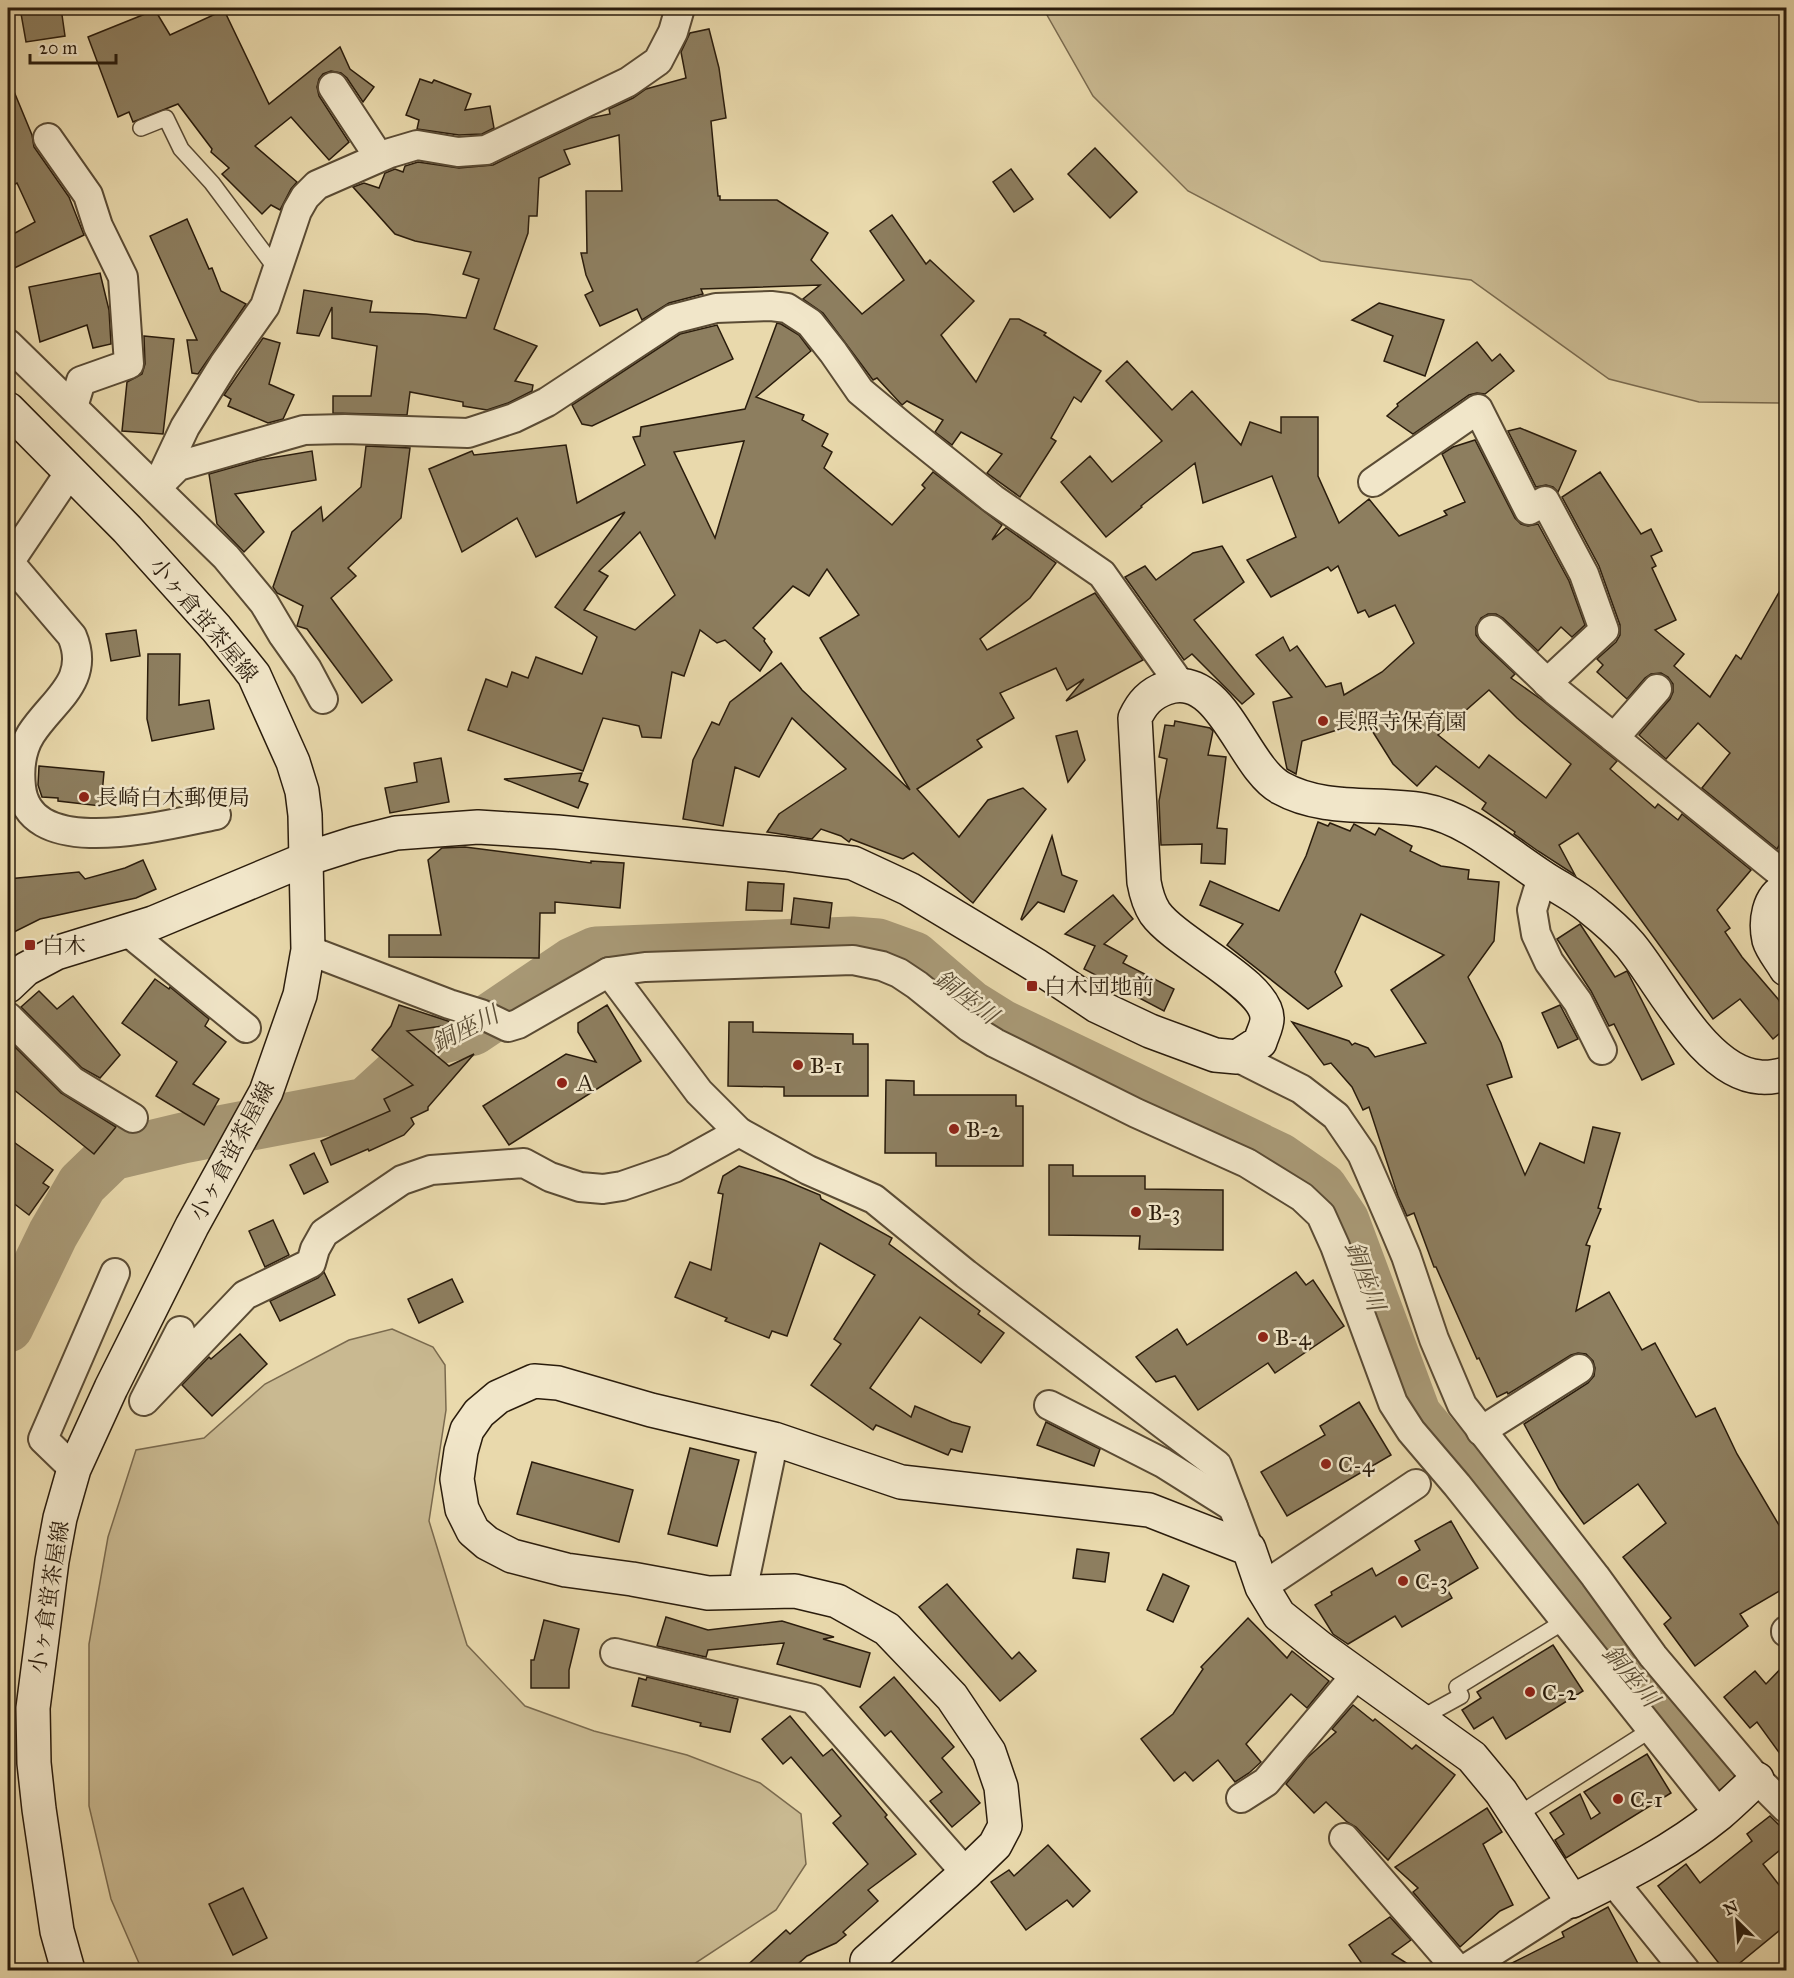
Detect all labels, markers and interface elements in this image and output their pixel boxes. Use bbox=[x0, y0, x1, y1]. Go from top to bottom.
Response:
scale bar bbox=[30, 27, 116, 65]
text: 20 m bbox=[39, 37, 77, 59]
street label: 小ヶ倉蛍茶屋線 bbox=[144, 552, 264, 688]
place label: 長照寺保育園 bbox=[1335, 708, 1467, 735]
marker: 長照寺保育園 bbox=[1316, 714, 1330, 728]
place label: 長崎白木郵便局 bbox=[96, 784, 250, 811]
marker: 長崎白木郵便局 bbox=[77, 790, 91, 804]
place label: 白木 bbox=[42, 932, 86, 959]
marker: 白木 bbox=[23, 938, 37, 952]
water label: 銅座川 bbox=[928, 963, 1006, 1032]
place label: 白木団地前 bbox=[1044, 973, 1154, 1000]
marker: 白木団地前 bbox=[1025, 979, 1039, 993]
water label: 銅座川 bbox=[426, 998, 507, 1059]
place label: B-1 bbox=[810, 1052, 842, 1079]
marker: B-1 bbox=[791, 1058, 805, 1072]
place label: Ａ bbox=[574, 1070, 596, 1097]
marker: Ａ bbox=[555, 1076, 569, 1090]
street label: 小ヶ倉蛍茶屋線 bbox=[184, 1077, 280, 1225]
place label: B-2 bbox=[966, 1116, 1001, 1143]
marker: B-2 bbox=[947, 1122, 961, 1136]
place label: B-3 bbox=[1148, 1199, 1180, 1226]
marker: B-3 bbox=[1129, 1205, 1143, 1219]
water label: 銅座川 bbox=[1339, 1237, 1392, 1318]
place label: B-4 bbox=[1275, 1324, 1312, 1351]
marker: B-4 bbox=[1256, 1330, 1270, 1344]
place label: C-4 bbox=[1338, 1451, 1375, 1478]
marker: C-4 bbox=[1319, 1457, 1333, 1471]
street label: 小ヶ倉蛍茶屋線 bbox=[24, 1519, 74, 1675]
place label: C-3 bbox=[1415, 1568, 1448, 1595]
marker: C-3 bbox=[1396, 1574, 1410, 1588]
water label: 銅座川 bbox=[1596, 1639, 1668, 1716]
place label: C-2 bbox=[1542, 1679, 1577, 1706]
marker: C-2 bbox=[1523, 1685, 1537, 1699]
place label: C-1 bbox=[1630, 1786, 1663, 1813]
marker: C-1 bbox=[1611, 1792, 1625, 1806]
north arrow bbox=[1707, 1891, 1767, 1951]
text: N bbox=[1721, 1896, 1741, 1919]

